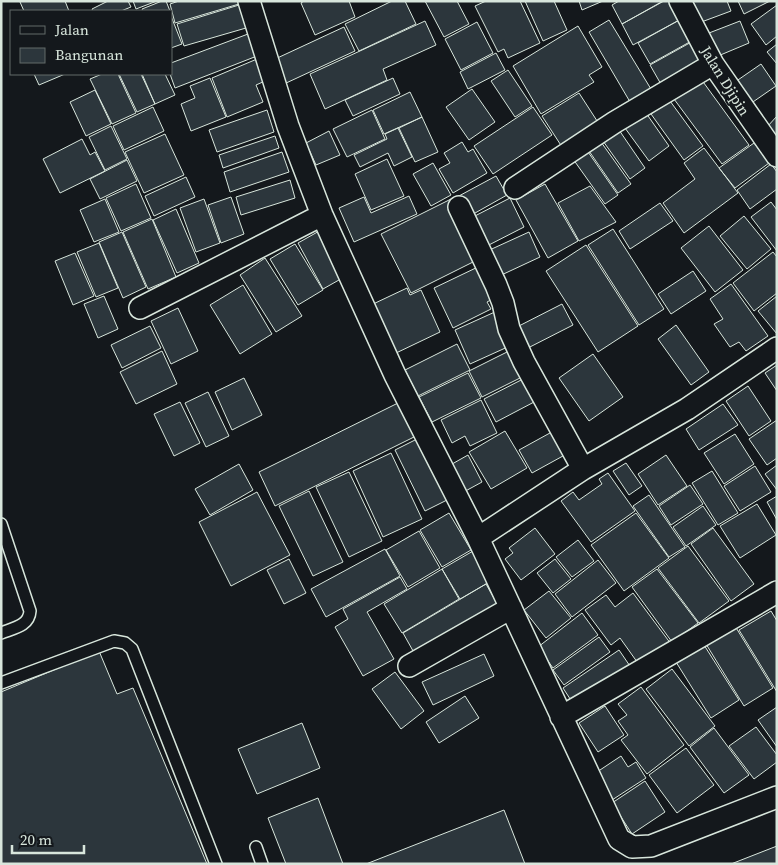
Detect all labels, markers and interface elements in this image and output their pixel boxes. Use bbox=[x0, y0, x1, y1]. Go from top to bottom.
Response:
legend bbox=[10, 10, 172, 75]
text: Jalan bbox=[54, 19, 89, 40]
street label: Jalan Djipin bbox=[695, 41, 755, 120]
text: Bangunan bbox=[55, 44, 123, 65]
scale bar bbox=[12, 822, 85, 854]
text: 20 m bbox=[20, 829, 52, 850]

